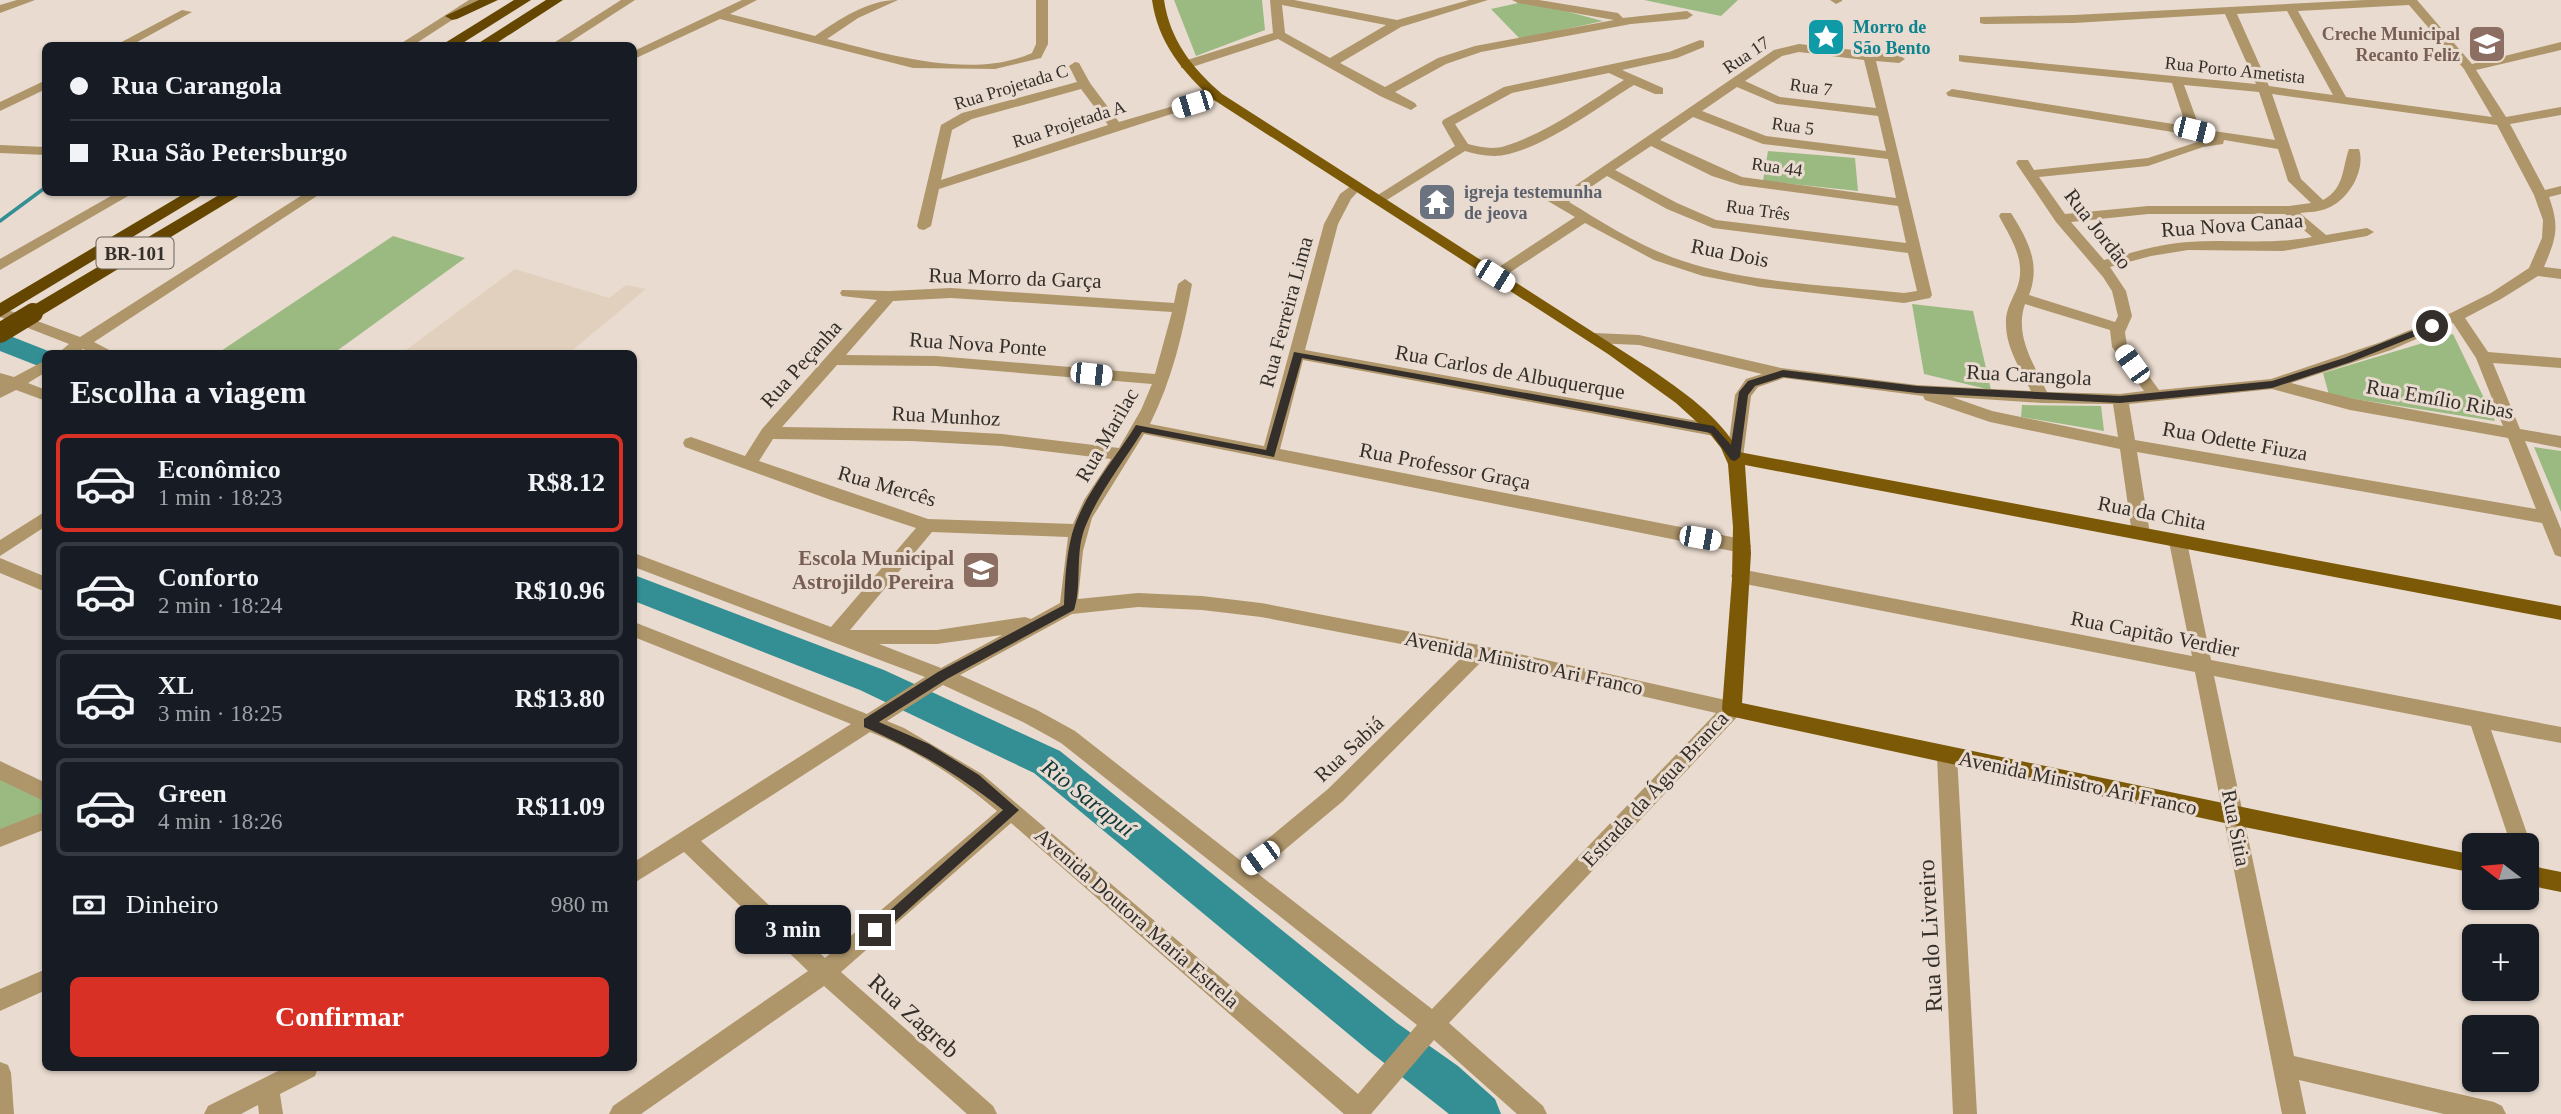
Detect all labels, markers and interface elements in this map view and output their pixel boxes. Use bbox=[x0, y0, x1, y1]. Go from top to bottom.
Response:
place icon: Morro de São Bento bbox=[1805, 16, 1847, 58]
place label: Morro de São Bento bbox=[1853, 17, 1931, 58]
school or university icon: Creche Municipal Recanto Feliz bbox=[2466, 23, 2508, 65]
place label: Creche Municipal Recanto Feliz bbox=[2322, 24, 2460, 65]
street label: Rua 17 bbox=[1719, 32, 1773, 78]
street label: Rua Porto Ametista bbox=[2164, 53, 2306, 87]
street label: Rua Projetada C bbox=[952, 60, 1070, 114]
text: Rua Carangola bbox=[112, 71, 282, 100]
street label: Rua 7 bbox=[1789, 74, 1833, 100]
car bbox=[1169, 88, 1216, 120]
street label: Rua Projetada A bbox=[1010, 96, 1128, 152]
street label: Rua 5 bbox=[1771, 113, 1815, 139]
car bbox=[2172, 115, 2217, 145]
text: Rua São Petersburgo bbox=[112, 138, 347, 167]
street label: Rua 44 bbox=[1750, 154, 1804, 180]
temple icon: igreja testemunha de jeova bbox=[1416, 181, 1458, 223]
place label: igreja testemunha de jeova bbox=[1464, 182, 1602, 223]
street label: Rua Jordão bbox=[2059, 184, 2137, 274]
street label: Rua Três bbox=[1725, 196, 1791, 224]
street label: Rua Nova Canaa bbox=[2160, 208, 2304, 242]
street label: Rua Ferreira Lima bbox=[1254, 233, 1318, 390]
street label: Rua Dois bbox=[1689, 234, 1771, 272]
road number: BR-101 bbox=[96, 238, 174, 268]
car bbox=[1472, 256, 1519, 296]
street label: Rua Morro da Garça bbox=[928, 263, 1103, 293]
route start bbox=[2416, 310, 2448, 342]
street label: Rua Peçanha bbox=[756, 315, 847, 413]
street label: Rua Nova Ponte bbox=[909, 327, 1047, 361]
street label: Rua Carlos de Albuquerque bbox=[1393, 340, 1627, 404]
car bbox=[2112, 341, 2153, 387]
street label: Rua Carangola bbox=[1966, 360, 2093, 390]
car bbox=[1070, 361, 1113, 387]
text: Escolha a viagem bbox=[70, 374, 306, 410]
street label: Rua Emílio Ribas bbox=[2364, 374, 2516, 424]
street label: Rua Marilac bbox=[1071, 384, 1143, 486]
street label: Rua Munhoz bbox=[891, 401, 1001, 431]
street label: Rua Odette Fiuza bbox=[2161, 416, 2310, 466]
street label: Rua Professor Graça bbox=[1357, 438, 1533, 494]
icon: car bbox=[74, 452, 137, 515]
text: Econômico bbox=[158, 455, 281, 484]
street label: Rua Mercês bbox=[835, 461, 939, 511]
text: R$8.12 bbox=[528, 468, 605, 497]
text: 1 min · 18:23 bbox=[158, 485, 283, 510]
street label: Rua da Chita bbox=[2096, 491, 2209, 535]
car bbox=[1678, 524, 1723, 552]
place label: Escola Municipal Astrojildo Pereira bbox=[792, 546, 954, 594]
school or university icon: Escola Municipal Astrojildo Pereira bbox=[960, 549, 1002, 591]
icon: car bbox=[74, 560, 137, 623]
text: Conforto bbox=[158, 563, 259, 592]
text: R$10.96 bbox=[515, 576, 605, 605]
text: 2 min · 18:24 bbox=[158, 593, 283, 618]
street label: Rua Capitão Verdier bbox=[2069, 606, 2241, 662]
street label: Avenida Ministro Ari Franco bbox=[1403, 626, 1645, 700]
icon: car bbox=[74, 668, 137, 731]
text: XL bbox=[158, 671, 194, 700]
text: R$13.80 bbox=[515, 684, 605, 713]
text: 3 min · 18:25 bbox=[158, 701, 283, 726]
street label: Estrada da Água Branca bbox=[1577, 706, 1734, 872]
street label: Rua Sabiá bbox=[1309, 711, 1389, 787]
street label: Avenida Ministro Ari Franco bbox=[1957, 746, 2199, 820]
water label: Rio Sarapuí bbox=[1036, 754, 1141, 843]
icon: car bbox=[74, 776, 137, 839]
text: Green bbox=[158, 779, 227, 808]
street label: Rua Sitia bbox=[2217, 788, 2255, 869]
text: R$11.09 bbox=[516, 792, 605, 821]
text: 4 min · 18:26 bbox=[158, 809, 283, 834]
street label: Avenida Doutora Maria Estrela bbox=[1030, 823, 1244, 1014]
north arrow bbox=[2462, 833, 2539, 910]
map controls bbox=[2462, 833, 2539, 1092]
car bbox=[1237, 837, 1284, 879]
street label: Rua do Livreiro bbox=[1913, 859, 1947, 1013]
icon: cash bbox=[70, 886, 108, 924]
text: Dinheiro bbox=[126, 890, 218, 919]
text: 980 m bbox=[551, 892, 609, 917]
callout: 3 min bbox=[735, 906, 850, 954]
route end bbox=[859, 914, 891, 946]
text: 3 min bbox=[765, 917, 821, 942]
button: + bbox=[2462, 924, 2539, 1001]
street label: Rua Zagreb bbox=[863, 969, 965, 1063]
button: Confirmar bbox=[70, 977, 609, 1057]
button: − bbox=[2462, 1015, 2539, 1092]

